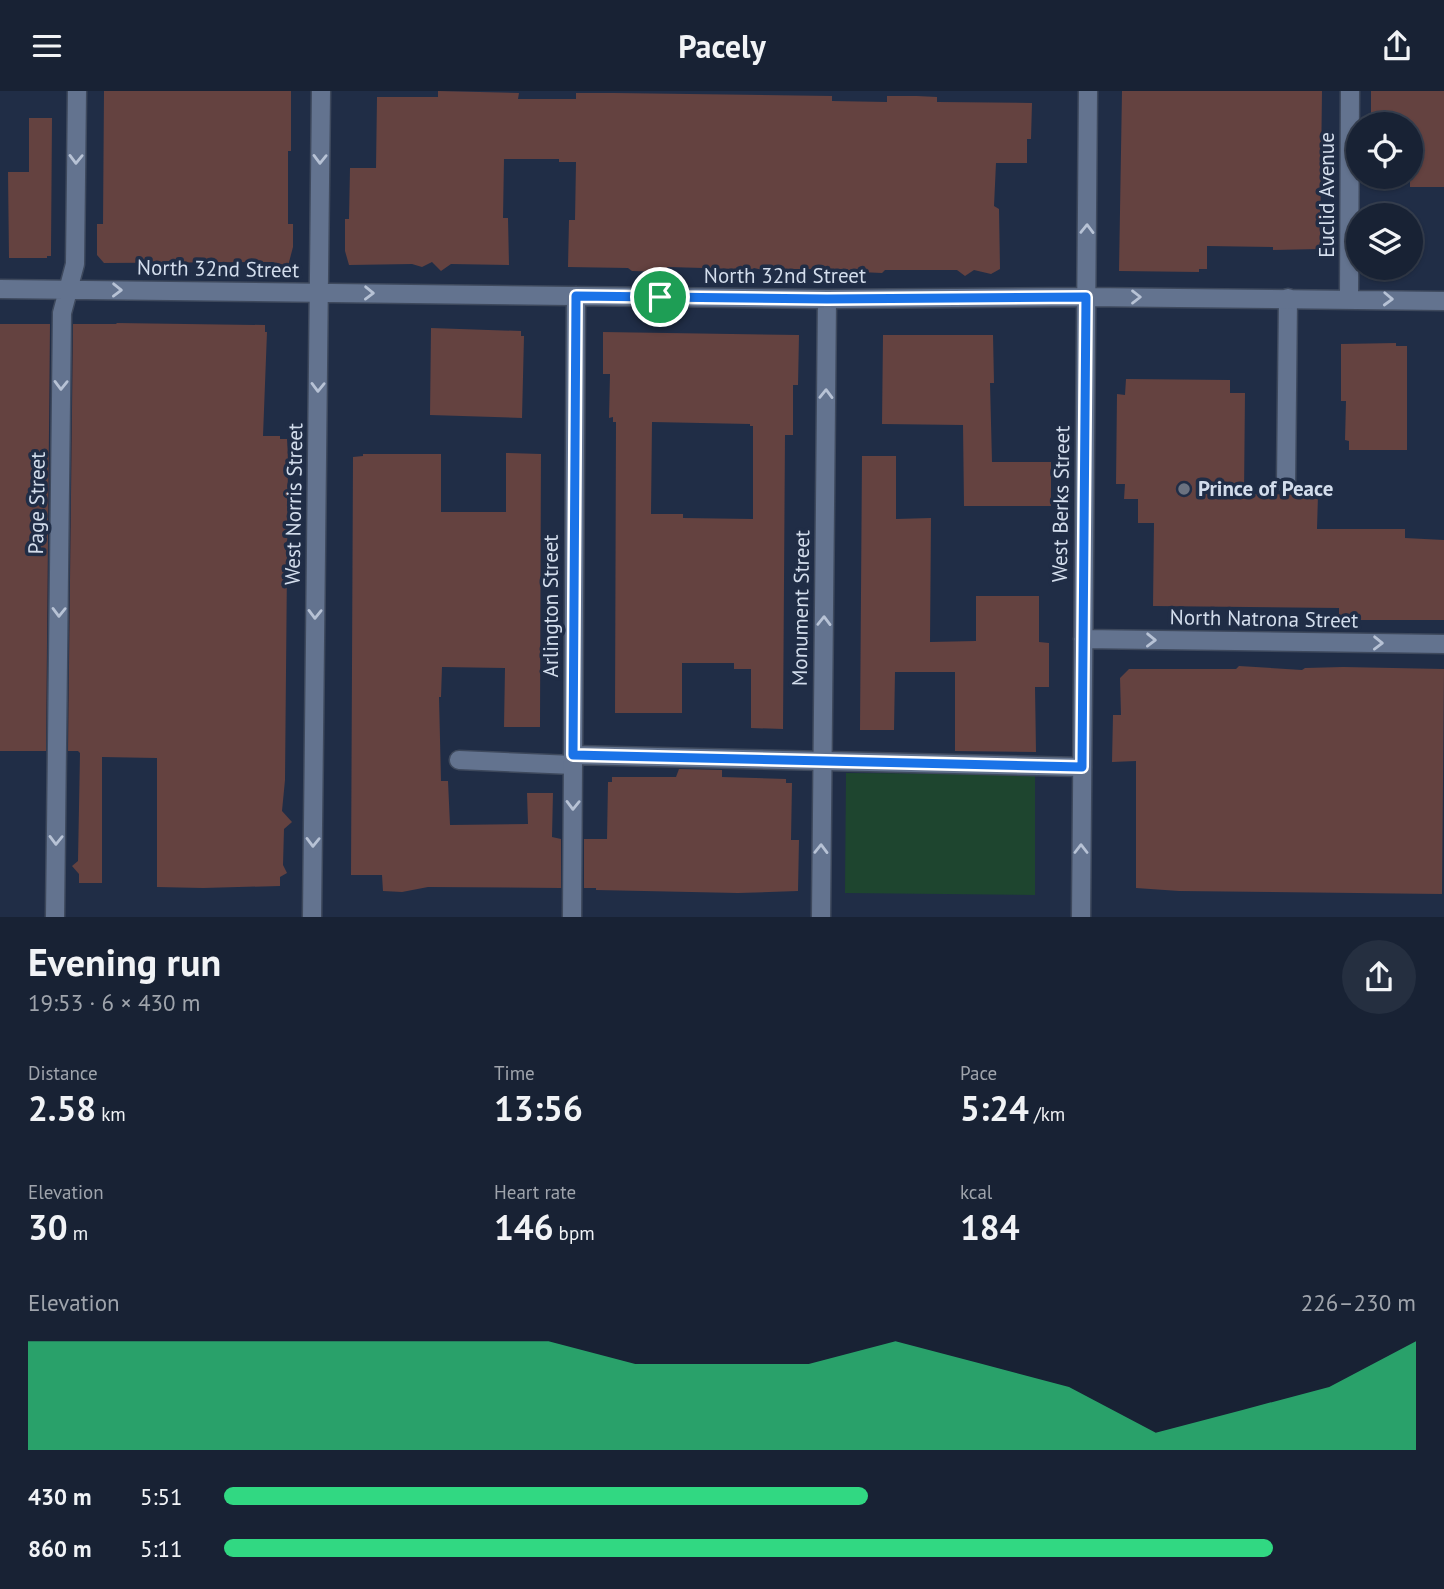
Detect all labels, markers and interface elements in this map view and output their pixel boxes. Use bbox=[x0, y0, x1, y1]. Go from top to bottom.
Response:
text: Pacely bbox=[678, 25, 766, 67]
icon: menu bbox=[28, 27, 66, 65]
icon: share bbox=[1378, 27, 1416, 65]
map controls bbox=[1346, 112, 1423, 280]
button: locate bbox=[1346, 112, 1423, 189]
street label: Euclid Avenue bbox=[1313, 132, 1340, 258]
one-way arrow bbox=[68, 154, 84, 165]
one-way arrow bbox=[312, 154, 328, 165]
button: layers bbox=[1346, 203, 1423, 280]
one-way arrow bbox=[1079, 224, 1094, 235]
street label: North 32nd Street bbox=[137, 254, 299, 283]
street label: North 32nd Street bbox=[704, 262, 866, 289]
pin bbox=[630, 267, 690, 327]
icon: arrive bbox=[641, 278, 679, 316]
one-way arrow bbox=[112, 282, 123, 298]
one-way arrow bbox=[364, 285, 375, 301]
one-way arrow bbox=[1131, 289, 1141, 305]
one-way arrow bbox=[1382, 292, 1393, 307]
one-way arrow bbox=[53, 380, 69, 391]
one-way arrow bbox=[310, 381, 325, 392]
one-way arrow bbox=[818, 388, 834, 399]
street label: West Norris Street bbox=[279, 423, 308, 585]
street label: West Berks Street bbox=[1046, 425, 1075, 583]
street label: Page Street bbox=[22, 451, 51, 555]
place label: Prince of Peace bbox=[1198, 475, 1333, 502]
marker: Prince of Peace bbox=[1176, 481, 1192, 497]
street label: Monument Street bbox=[786, 530, 815, 686]
street label: Arlington Street bbox=[537, 535, 564, 677]
street label: North Natrona Street bbox=[1169, 603, 1359, 634]
one-way arrow bbox=[51, 608, 67, 618]
one-way arrow bbox=[307, 609, 323, 620]
one-way arrow bbox=[816, 616, 831, 627]
one-way arrow bbox=[1146, 632, 1157, 648]
one-way arrow bbox=[1374, 635, 1384, 651]
one-way arrow bbox=[565, 801, 581, 811]
one-way arrow bbox=[48, 835, 64, 846]
one-way arrow bbox=[305, 837, 321, 847]
one-way arrow bbox=[813, 843, 829, 854]
one-way arrow bbox=[1073, 843, 1089, 854]
text: Evening run bbox=[28, 937, 221, 986]
button: share bbox=[1342, 940, 1416, 1014]
text: 19:53 · 6 × 430 m bbox=[28, 988, 200, 1017]
text: Distance bbox=[28, 1061, 98, 1085]
text: Time bbox=[494, 1061, 535, 1085]
text: Pace bbox=[960, 1061, 997, 1085]
text: 2.58 bbox=[28, 1085, 96, 1131]
text: 13:56 bbox=[494, 1085, 583, 1131]
text: 5:24 bbox=[960, 1085, 1029, 1131]
text: km bbox=[96, 1102, 126, 1126]
text: /km bbox=[1029, 1102, 1065, 1126]
text: Elevation bbox=[28, 1180, 104, 1204]
text: Heart rate bbox=[494, 1180, 576, 1204]
text: kcal bbox=[960, 1180, 992, 1204]
text: 30 bbox=[28, 1204, 68, 1250]
text: 146 bbox=[494, 1204, 554, 1250]
text: 184 bbox=[960, 1204, 1020, 1250]
text: m bbox=[68, 1221, 88, 1245]
text: bpm bbox=[554, 1221, 595, 1245]
text: Elevation bbox=[28, 1288, 120, 1317]
text: 226–230 m bbox=[1301, 1288, 1416, 1317]
text: 430 m bbox=[28, 1482, 91, 1511]
text: 5:51 bbox=[140, 1482, 183, 1511]
text: 860 m bbox=[28, 1534, 91, 1563]
text: 5:11 bbox=[140, 1534, 183, 1563]

